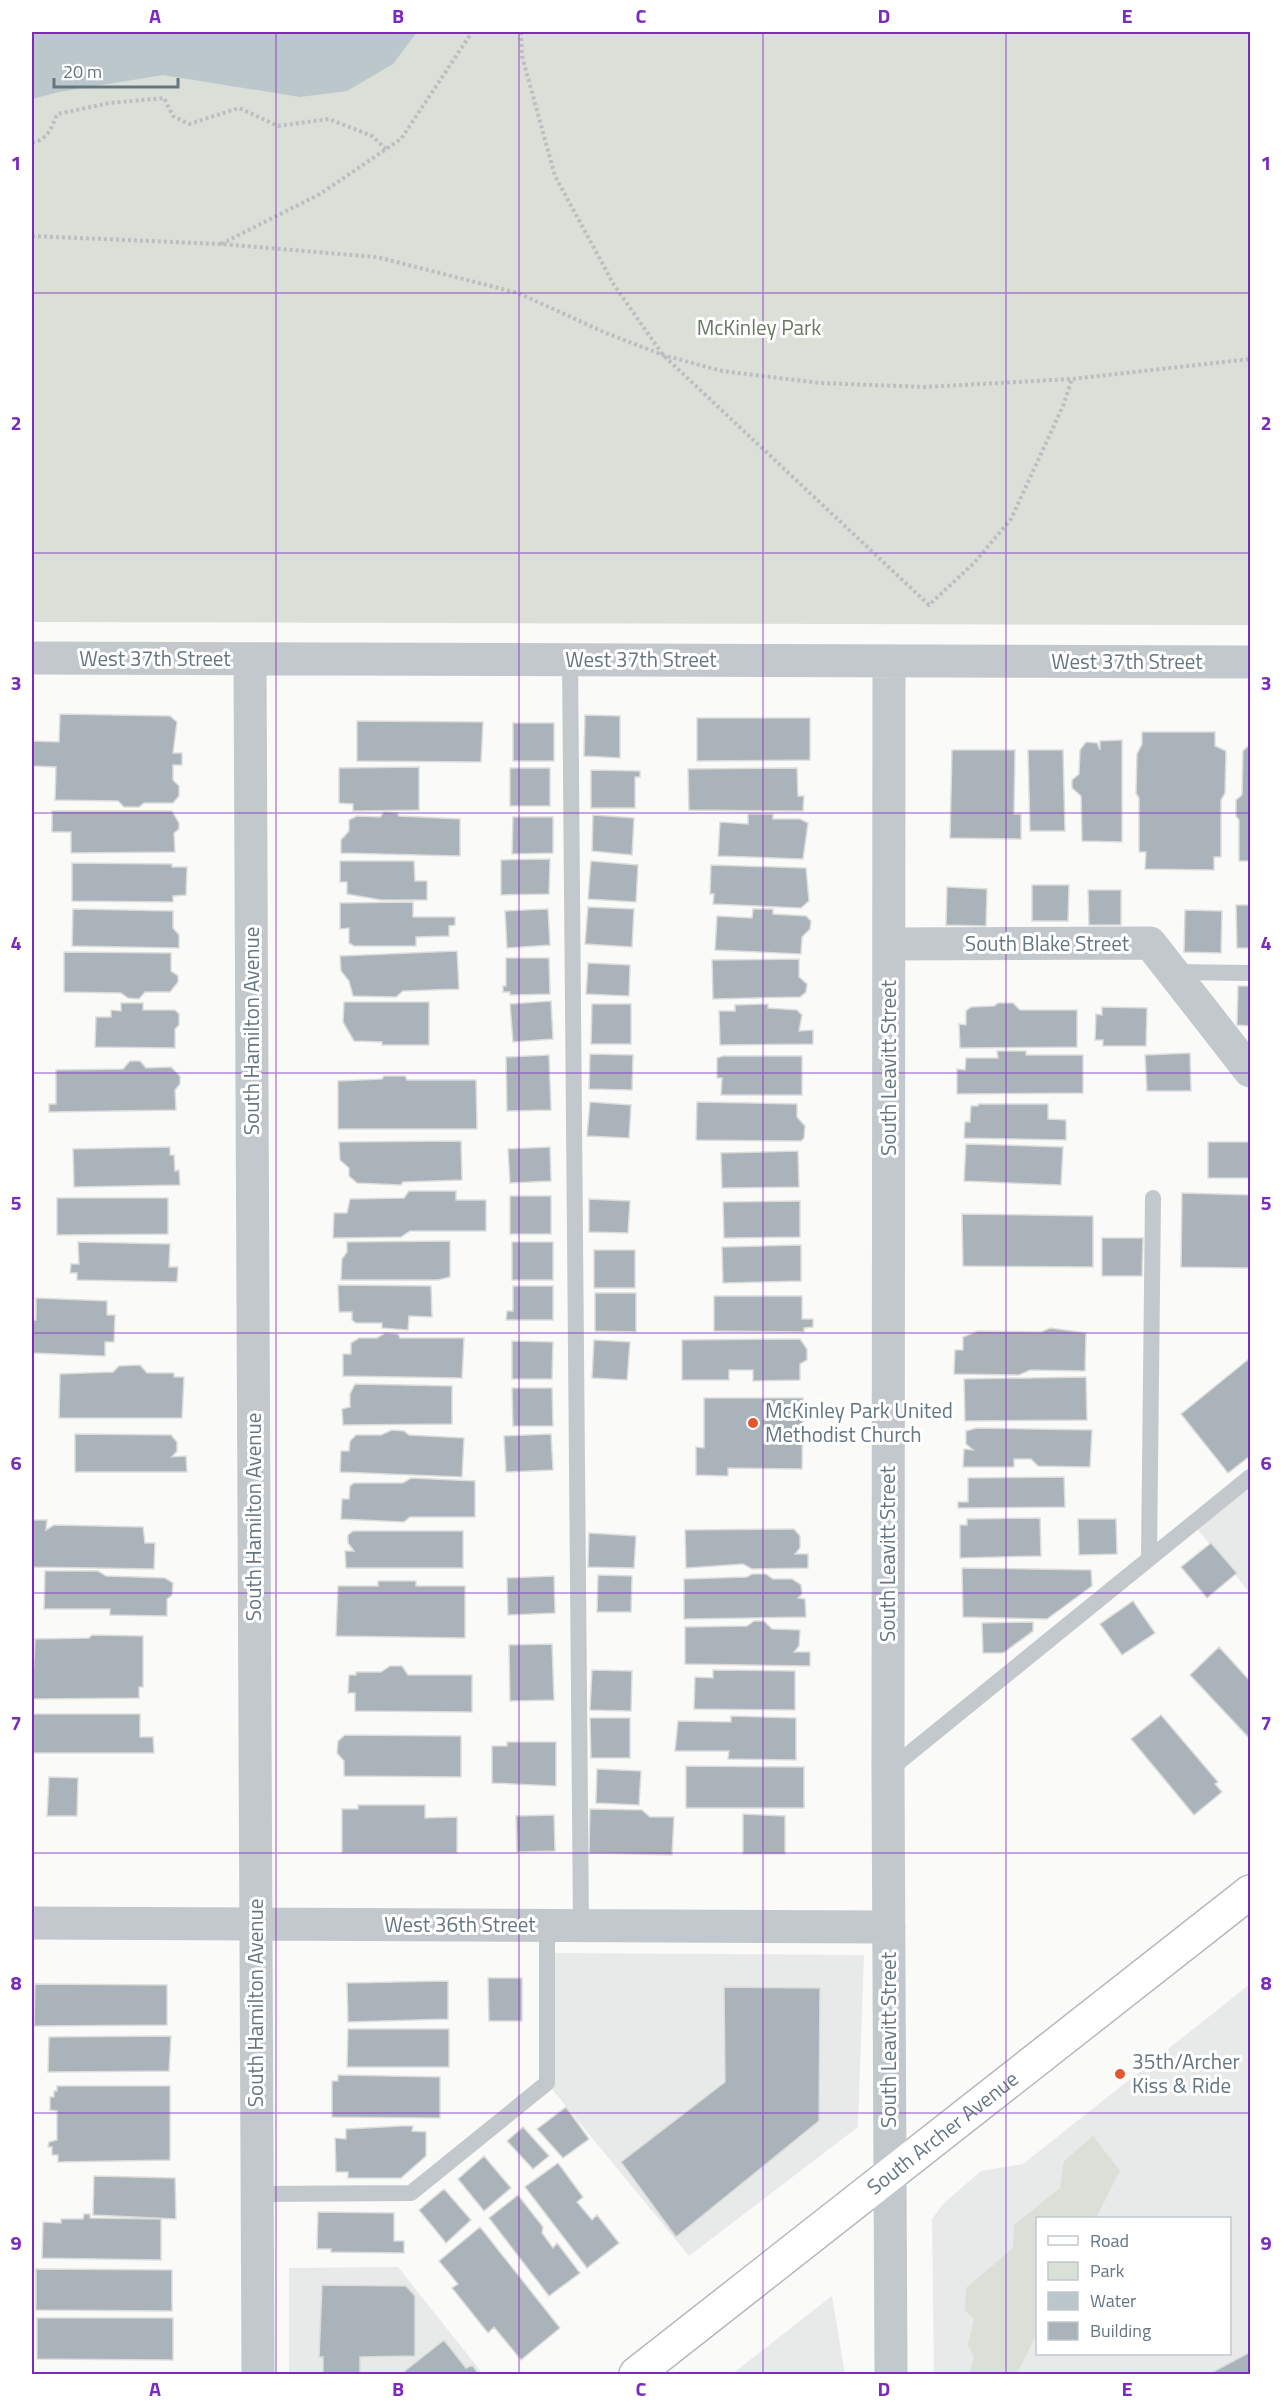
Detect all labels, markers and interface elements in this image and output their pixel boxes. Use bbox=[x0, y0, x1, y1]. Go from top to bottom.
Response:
text: A bbox=[149, 0, 161, 31]
text: B bbox=[392, 0, 404, 31]
text: C bbox=[636, 0, 647, 31]
text: D bbox=[878, 0, 890, 31]
text: E bbox=[1121, 0, 1133, 31]
scale bar bbox=[54, 51, 178, 89]
text: 20 m bbox=[63, 58, 102, 85]
text: 1 bbox=[10, 147, 22, 178]
text: 1 bbox=[1260, 147, 1272, 178]
park label: McKinley Park bbox=[697, 311, 821, 343]
text: 2 bbox=[10, 407, 22, 438]
text: 2 bbox=[1260, 407, 1272, 438]
street label: West 37th Street bbox=[79, 642, 231, 674]
street label: West 37th Street bbox=[565, 643, 717, 675]
street label: West 37th Street bbox=[1051, 645, 1203, 677]
text: 3 bbox=[10, 667, 22, 698]
text: 3 bbox=[1260, 667, 1272, 698]
text: 4 bbox=[10, 927, 22, 958]
street label: South Hamilton Avenue bbox=[235, 927, 267, 1135]
street label: South Blake Street bbox=[965, 927, 1130, 959]
text: 4 bbox=[1260, 927, 1272, 958]
street label: South Leavitt Street bbox=[872, 979, 904, 1156]
text: 5 bbox=[10, 1187, 22, 1218]
text: 5 bbox=[1260, 1187, 1272, 1218]
place label: McKinley Park United Methodist Church bbox=[765, 1394, 953, 1450]
street label: South Hamilton Avenue bbox=[237, 1413, 269, 1621]
marker: McKinley Park United Methodist Church bbox=[746, 1416, 760, 1430]
text: 6 bbox=[10, 1447, 22, 1478]
text: 6 bbox=[1260, 1447, 1272, 1478]
street label: South Leavitt Street bbox=[871, 1465, 903, 1642]
text: 7 bbox=[10, 1707, 22, 1738]
text: 7 bbox=[1260, 1707, 1272, 1738]
street label: South Hamilton Avenue bbox=[239, 1899, 271, 2107]
street label: West 36th Street bbox=[384, 1908, 536, 1940]
street label: South Leavitt Street bbox=[872, 1951, 904, 2128]
text: 8 bbox=[10, 1967, 22, 1998]
text: 8 bbox=[1260, 1967, 1272, 1998]
place label: 35th/Archer Kiss & Ride bbox=[1132, 2045, 1240, 2101]
street label: South Archer Avenue bbox=[859, 2063, 1025, 2202]
marker: 35th/Archer Kiss & Ride bbox=[1113, 2067, 1127, 2081]
legend bbox=[1036, 2217, 1231, 2355]
text: 9 bbox=[10, 2227, 22, 2258]
text: Road bbox=[1090, 2227, 1129, 2254]
text: 9 bbox=[1260, 2227, 1272, 2258]
text: Park bbox=[1090, 2257, 1125, 2284]
text: Water bbox=[1090, 2287, 1136, 2314]
text: Building bbox=[1090, 2317, 1151, 2344]
text: A bbox=[149, 2373, 161, 2404]
text: B bbox=[392, 2373, 404, 2404]
text: C bbox=[636, 2373, 647, 2404]
text: D bbox=[878, 2373, 890, 2404]
text: E bbox=[1121, 2373, 1133, 2404]

